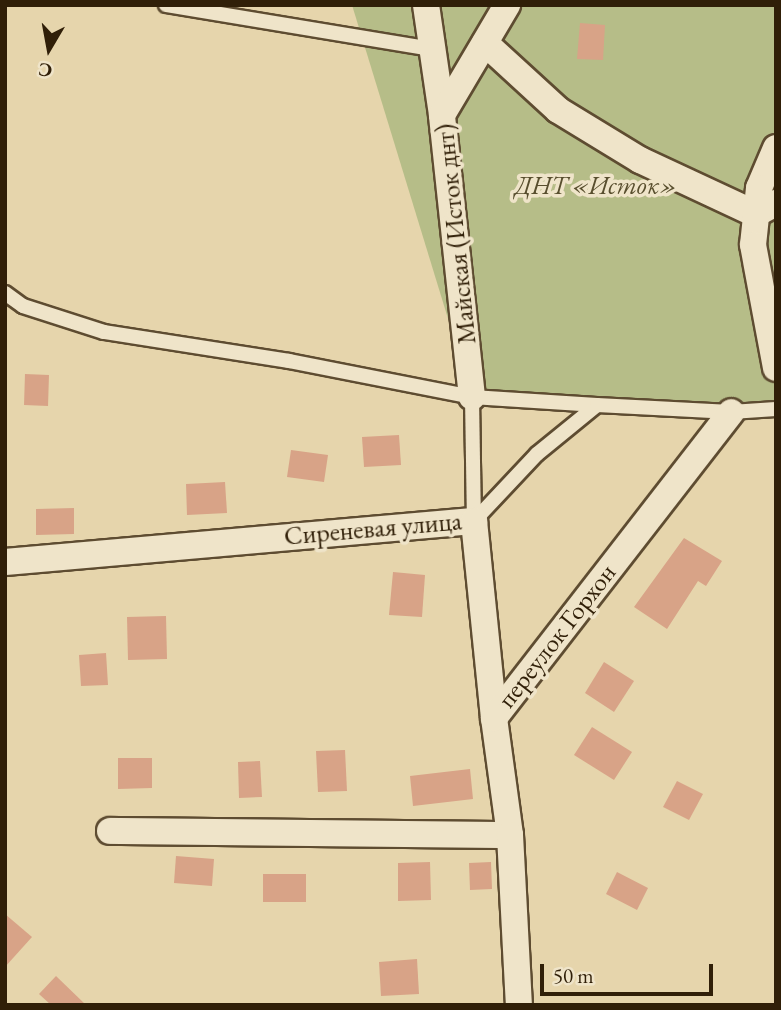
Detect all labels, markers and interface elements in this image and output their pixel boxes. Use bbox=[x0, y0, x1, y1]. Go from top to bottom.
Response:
north arrow bbox=[14, 14, 84, 84]
text: С bbox=[36, 57, 54, 84]
street label: Майская (Исток днт) bbox=[429, 122, 483, 346]
park label: ДНТ «Исток» bbox=[515, 170, 677, 202]
street label: Сиреневая улица bbox=[283, 506, 463, 552]
street label: переулок Горхон bbox=[491, 558, 623, 714]
scale bar bbox=[543, 950, 716, 994]
text: 50 m bbox=[553, 962, 594, 989]

